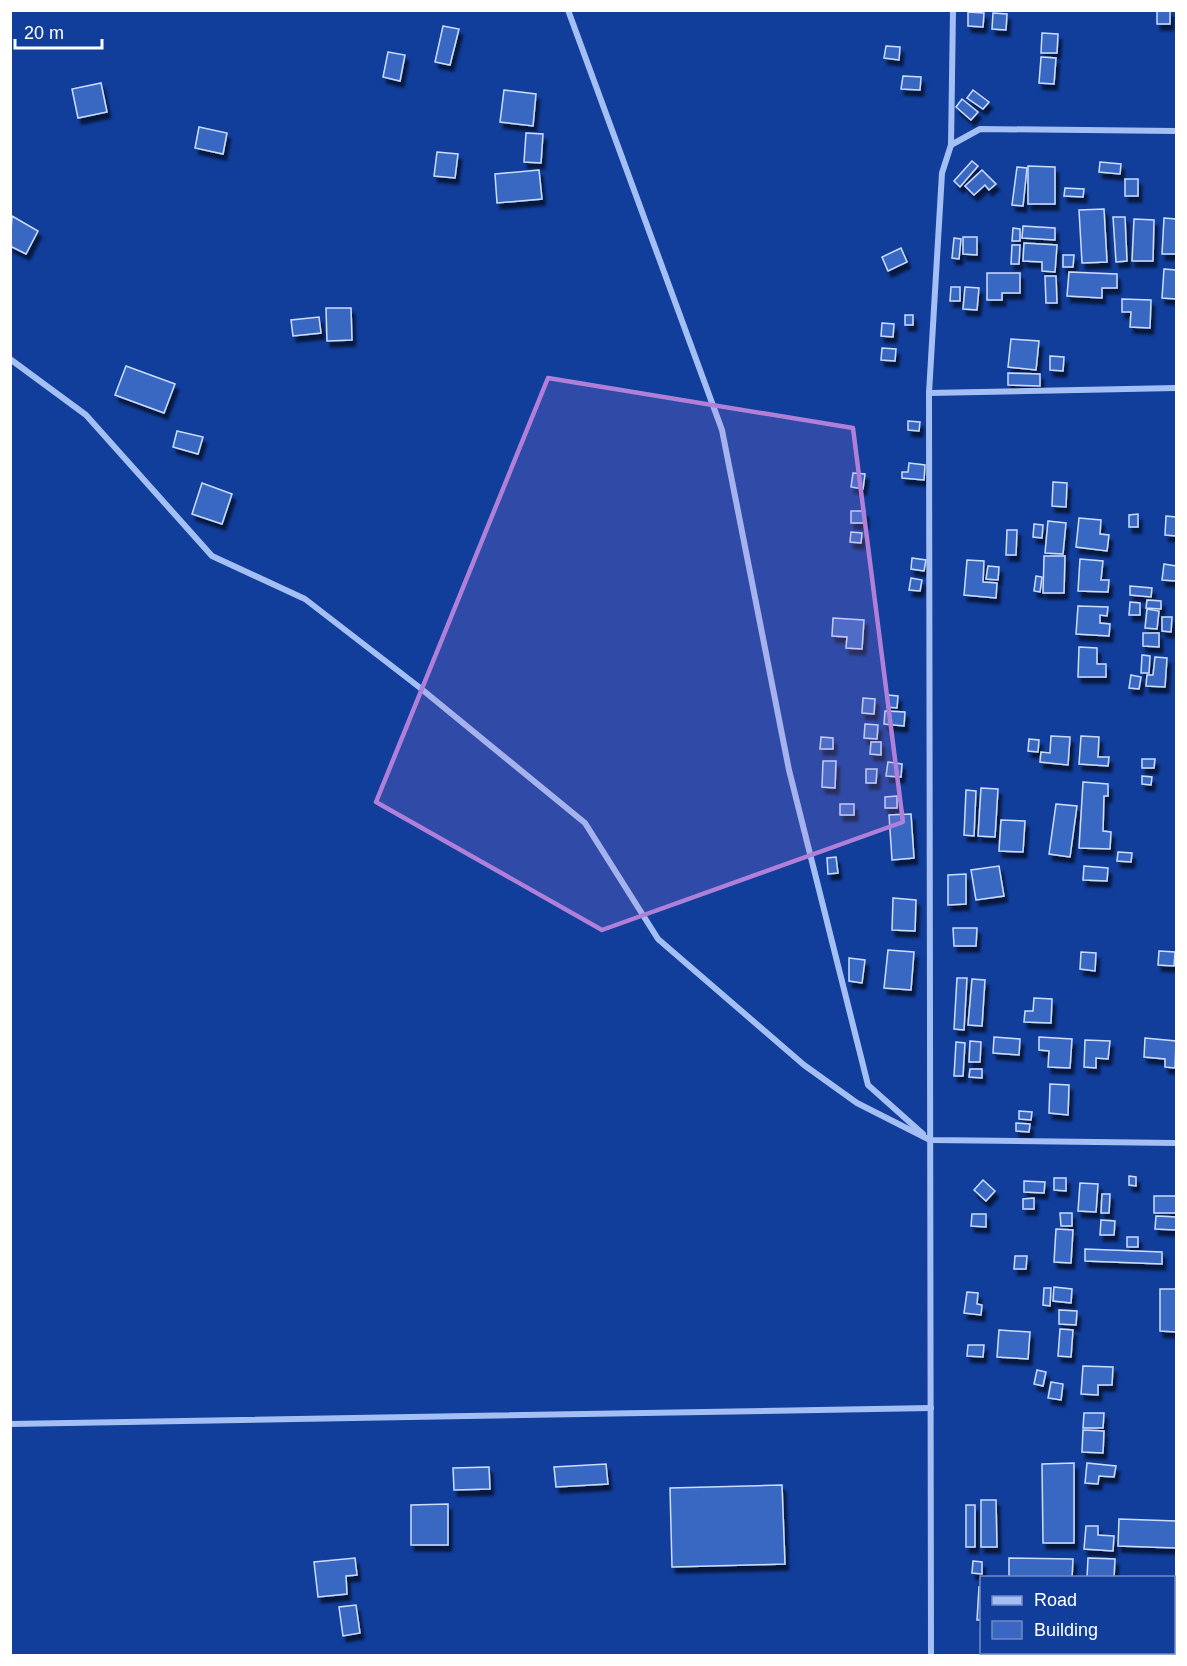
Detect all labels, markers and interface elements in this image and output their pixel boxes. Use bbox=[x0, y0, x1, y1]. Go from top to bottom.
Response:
scale bar bbox=[15, 12, 102, 50]
text: 20 m bbox=[24, 23, 64, 43]
legend bbox=[980, 1576, 1175, 1654]
text: Road bbox=[1034, 1590, 1077, 1610]
text: Building bbox=[1034, 1620, 1098, 1640]

